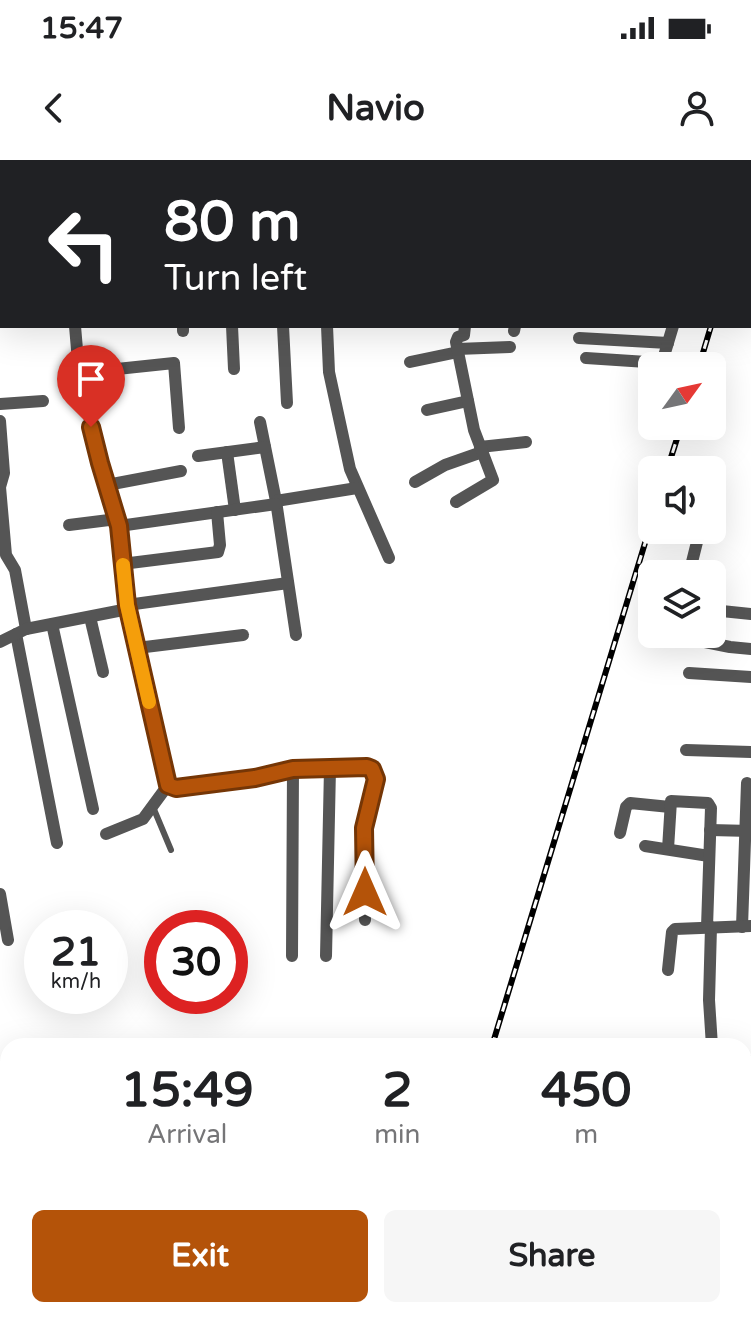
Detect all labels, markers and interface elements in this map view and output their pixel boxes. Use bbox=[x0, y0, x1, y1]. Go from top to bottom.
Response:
text: 15:47 bbox=[40, 10, 123, 47]
icon: back bbox=[32, 86, 76, 130]
icon: person bbox=[675, 86, 719, 130]
text: Navio bbox=[326, 87, 425, 130]
text: 80 m bbox=[164, 189, 300, 256]
icon: left bbox=[32, 192, 136, 296]
text: Turn left bbox=[164, 257, 307, 300]
pin bbox=[57, 345, 125, 427]
north arrow bbox=[638, 352, 726, 440]
map controls bbox=[638, 352, 726, 648]
icon: arrive bbox=[69, 357, 113, 401]
button: sound bbox=[638, 456, 726, 544]
button: layers bbox=[638, 560, 726, 648]
position arrow bbox=[323, 850, 407, 934]
speed limit sign: 30 bbox=[144, 910, 248, 1014]
text: 21 bbox=[51, 928, 101, 976]
text: km/h bbox=[51, 970, 101, 994]
text: 15:49 bbox=[121, 1062, 254, 1120]
text: 2 bbox=[382, 1062, 412, 1120]
text: 450 bbox=[541, 1062, 631, 1120]
text: Arrival bbox=[147, 1119, 227, 1150]
text: min bbox=[374, 1119, 420, 1150]
text: m bbox=[574, 1119, 598, 1150]
button: Exit bbox=[32, 1210, 368, 1302]
button: Share bbox=[384, 1210, 720, 1302]

